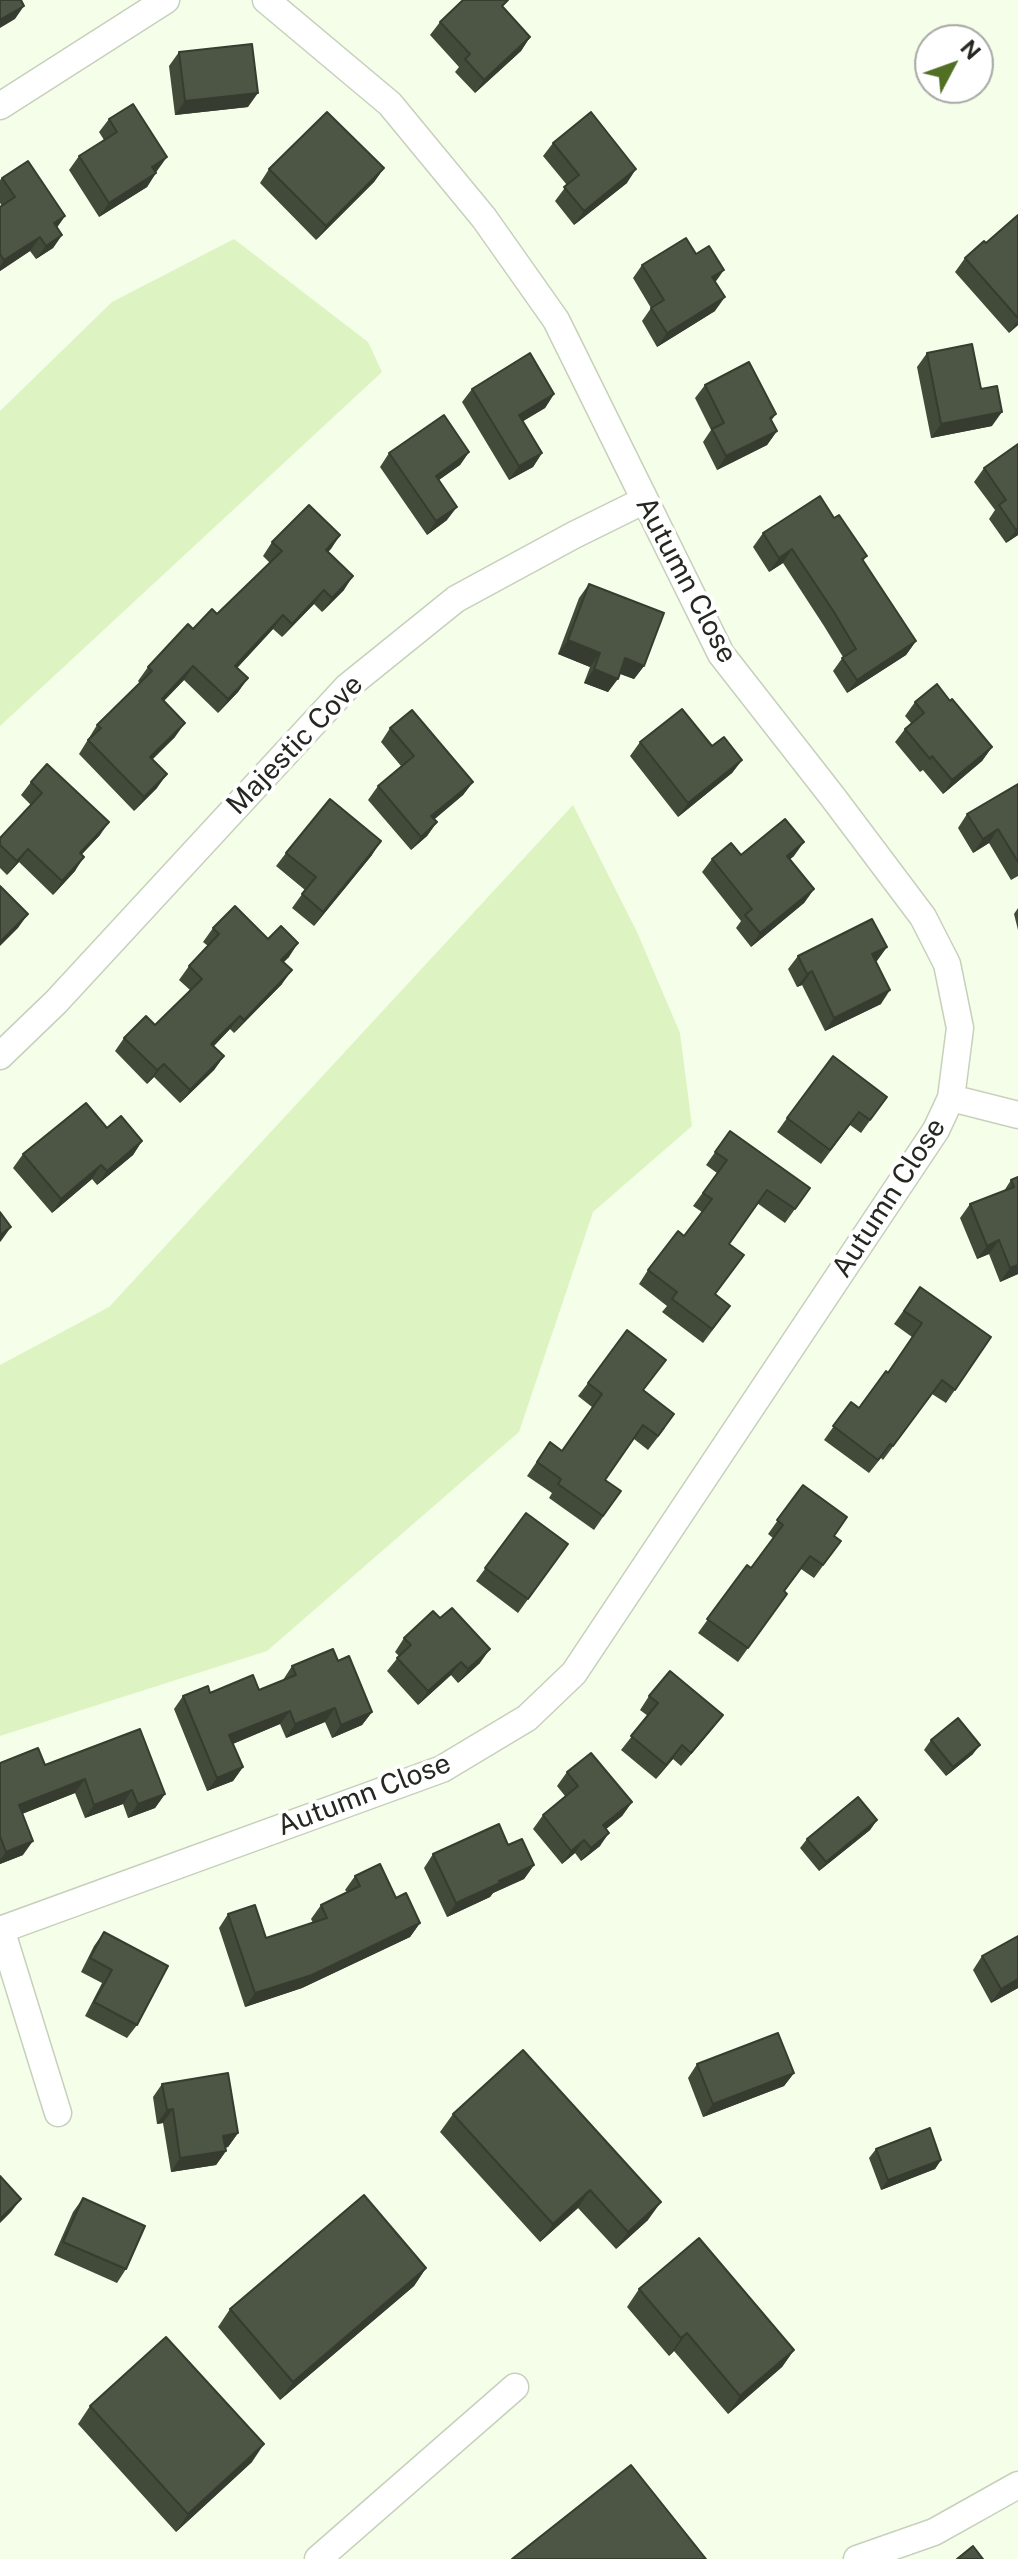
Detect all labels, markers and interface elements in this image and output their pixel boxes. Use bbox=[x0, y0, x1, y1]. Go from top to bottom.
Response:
north arrow bbox=[914, 24, 994, 104]
text: N bbox=[955, 35, 986, 65]
street label: Autumn Close bbox=[628, 491, 744, 669]
street label: Majestic Cove bbox=[220, 668, 370, 822]
street label: Autumn Close bbox=[825, 1112, 953, 1284]
street label: Autumn Close bbox=[273, 1747, 455, 1843]

